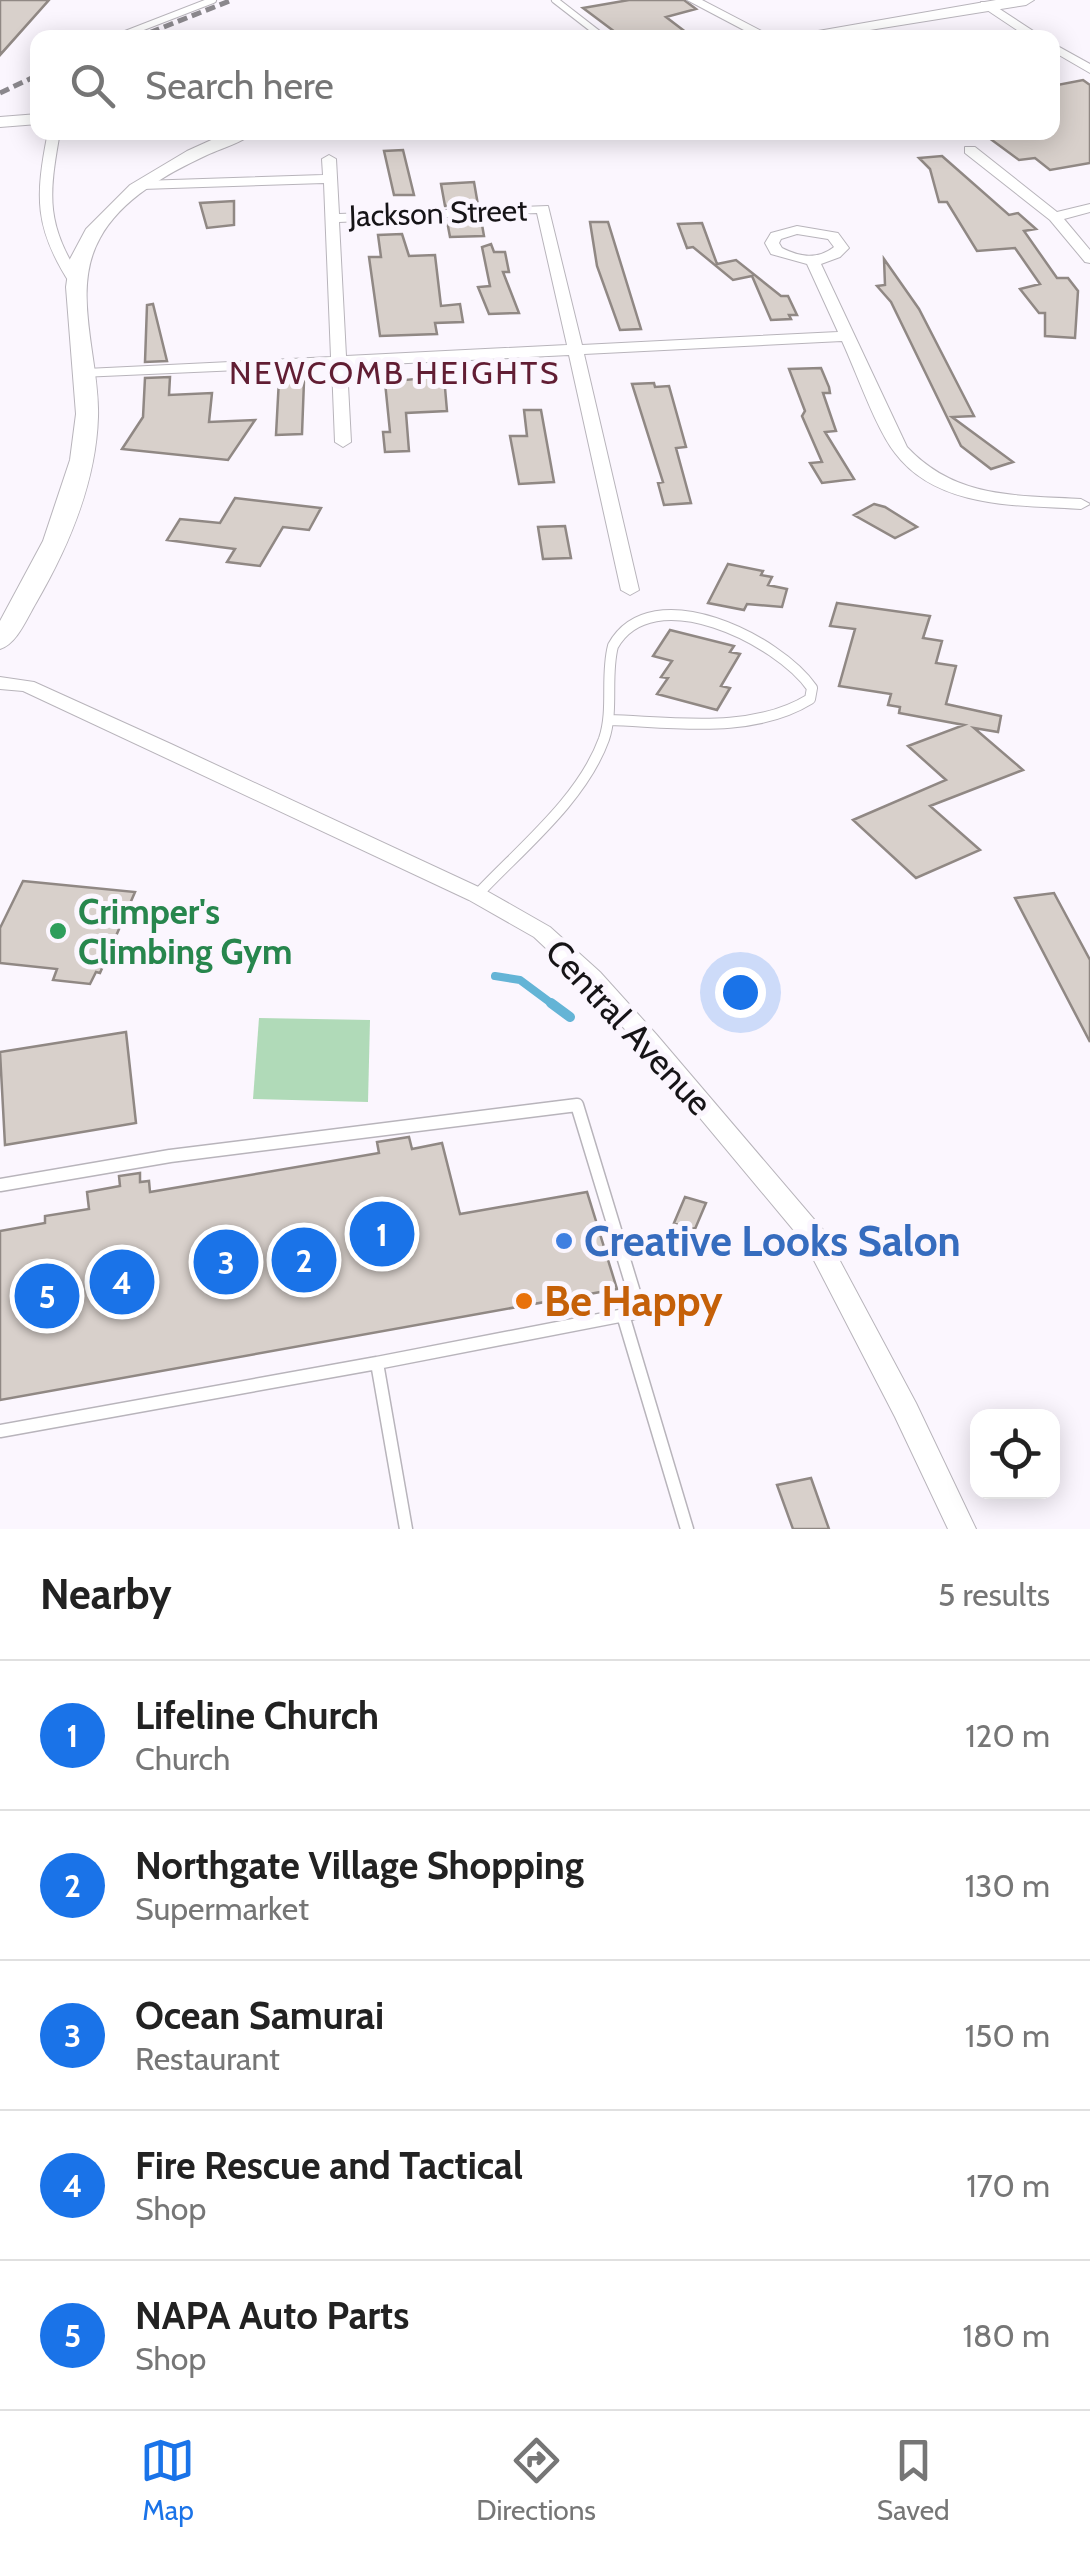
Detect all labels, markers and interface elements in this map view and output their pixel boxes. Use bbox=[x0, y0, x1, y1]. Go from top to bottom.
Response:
search box bbox=[30, 30, 1060, 140]
icon: search bbox=[65, 58, 120, 113]
text: Search here bbox=[145, 62, 334, 109]
street label: Jackson Street bbox=[347, 191, 528, 235]
district label: NEWCOMB HEIGHTS bbox=[229, 353, 561, 392]
place label: Crimper's Climbing Gym bbox=[78, 890, 292, 973]
marker: Crimper's Climbing Gym bbox=[47, 920, 69, 942]
street label: Central Avenue bbox=[537, 930, 721, 1124]
your location bbox=[715, 967, 766, 1018]
pin: 1 bbox=[350, 1196, 414, 1272]
place label: Creative Looks Salon bbox=[584, 1215, 961, 1267]
pin: 2 bbox=[272, 1222, 336, 1298]
pin: 3 bbox=[194, 1224, 258, 1300]
marker: Creative Looks Salon bbox=[553, 1230, 575, 1252]
pin: 4 bbox=[90, 1244, 154, 1320]
pin: 5 bbox=[15, 1258, 80, 1334]
place label: Be Happy bbox=[544, 1275, 723, 1327]
marker: Be Happy bbox=[513, 1290, 535, 1312]
map controls bbox=[970, 1409, 1060, 1499]
button: locate bbox=[970, 1409, 1060, 1499]
text: Nearby bbox=[40, 1568, 172, 1620]
text: 5 results bbox=[938, 1575, 1050, 1614]
text: Lifeline Church bbox=[135, 1692, 379, 1739]
text: 1 bbox=[67, 1716, 78, 1755]
text: 120 m bbox=[965, 1716, 1050, 1755]
text: Church bbox=[135, 1739, 230, 1778]
text: Northgate Village Shopping bbox=[135, 1842, 584, 1889]
text: 2 bbox=[64, 1866, 81, 1905]
text: 130 m bbox=[965, 1866, 1050, 1905]
text: Supermarket bbox=[135, 1889, 309, 1928]
text: Ocean Samurai bbox=[135, 1992, 384, 2039]
text: 3 bbox=[64, 2016, 81, 2055]
text: 150 m bbox=[965, 2016, 1050, 2055]
text: Restaurant bbox=[135, 2039, 280, 2078]
text: Fire Rescue and Tactical bbox=[135, 2142, 523, 2189]
text: 4 bbox=[63, 2166, 82, 2205]
text: 170 m bbox=[966, 2166, 1050, 2205]
text: Shop bbox=[135, 2189, 206, 2228]
text: NAPA Auto Parts bbox=[135, 2292, 409, 2339]
text: 5 bbox=[64, 2316, 81, 2355]
text: 180 m bbox=[963, 2316, 1050, 2355]
text: Shop bbox=[135, 2339, 206, 2378]
tab: Map bbox=[140, 2433, 195, 2527]
tab: Directions bbox=[476, 2433, 596, 2527]
tab: Saved bbox=[877, 2433, 950, 2527]

